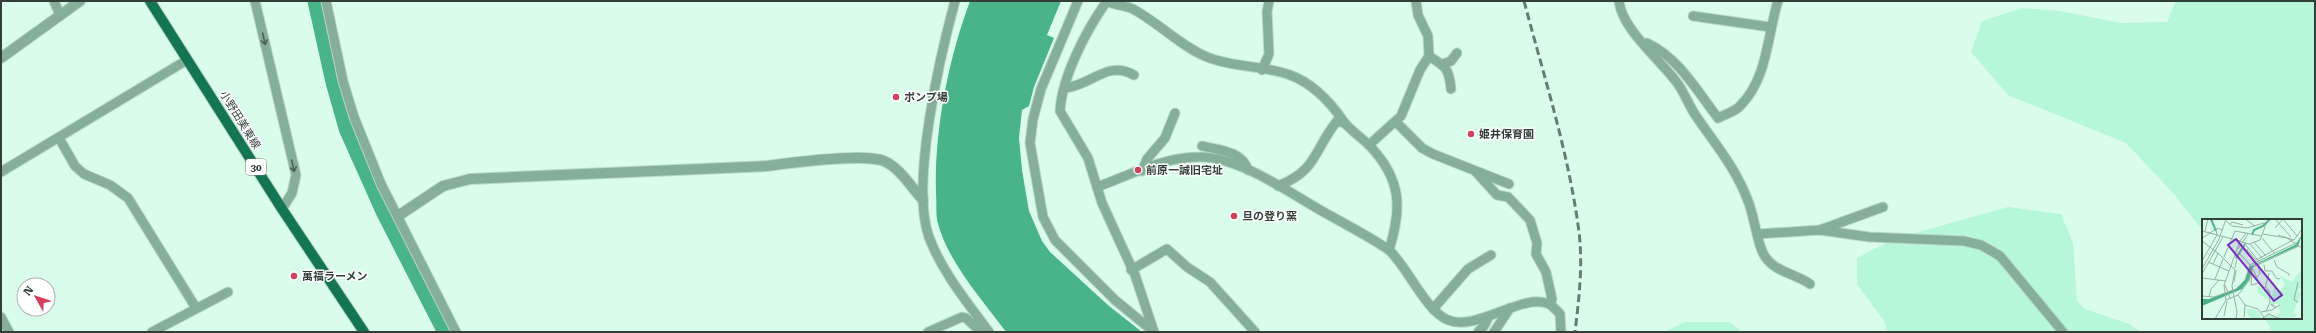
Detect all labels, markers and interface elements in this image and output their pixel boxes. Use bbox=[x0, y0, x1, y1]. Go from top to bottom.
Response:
one-way arrow bbox=[261, 32, 268, 45]
street label: 小野田美東線 bbox=[217, 89, 263, 151]
place label: ポンプ場 bbox=[904, 91, 948, 104]
marker: ポンプ場 bbox=[891, 92, 901, 102]
place label: 姫井保育園 bbox=[1479, 128, 1534, 141]
marker: 姫井保育園 bbox=[1466, 129, 1476, 139]
road number: 30 bbox=[246, 159, 266, 175]
one-way arrow bbox=[290, 159, 298, 172]
place label: 前原一誠旧宅址 bbox=[1146, 164, 1223, 177]
marker: 前原一誠旧宅址 bbox=[1133, 165, 1143, 175]
place label: 旦の登り窯 bbox=[1242, 210, 1297, 223]
marker: 旦の登り窯 bbox=[1229, 211, 1239, 221]
inset map bbox=[2202, 219, 2302, 319]
place label: 萬福ラーメン bbox=[302, 270, 368, 283]
marker: 萬福ラーメン bbox=[289, 271, 299, 281]
north arrow bbox=[16, 277, 56, 317]
text: N bbox=[21, 283, 37, 298]

